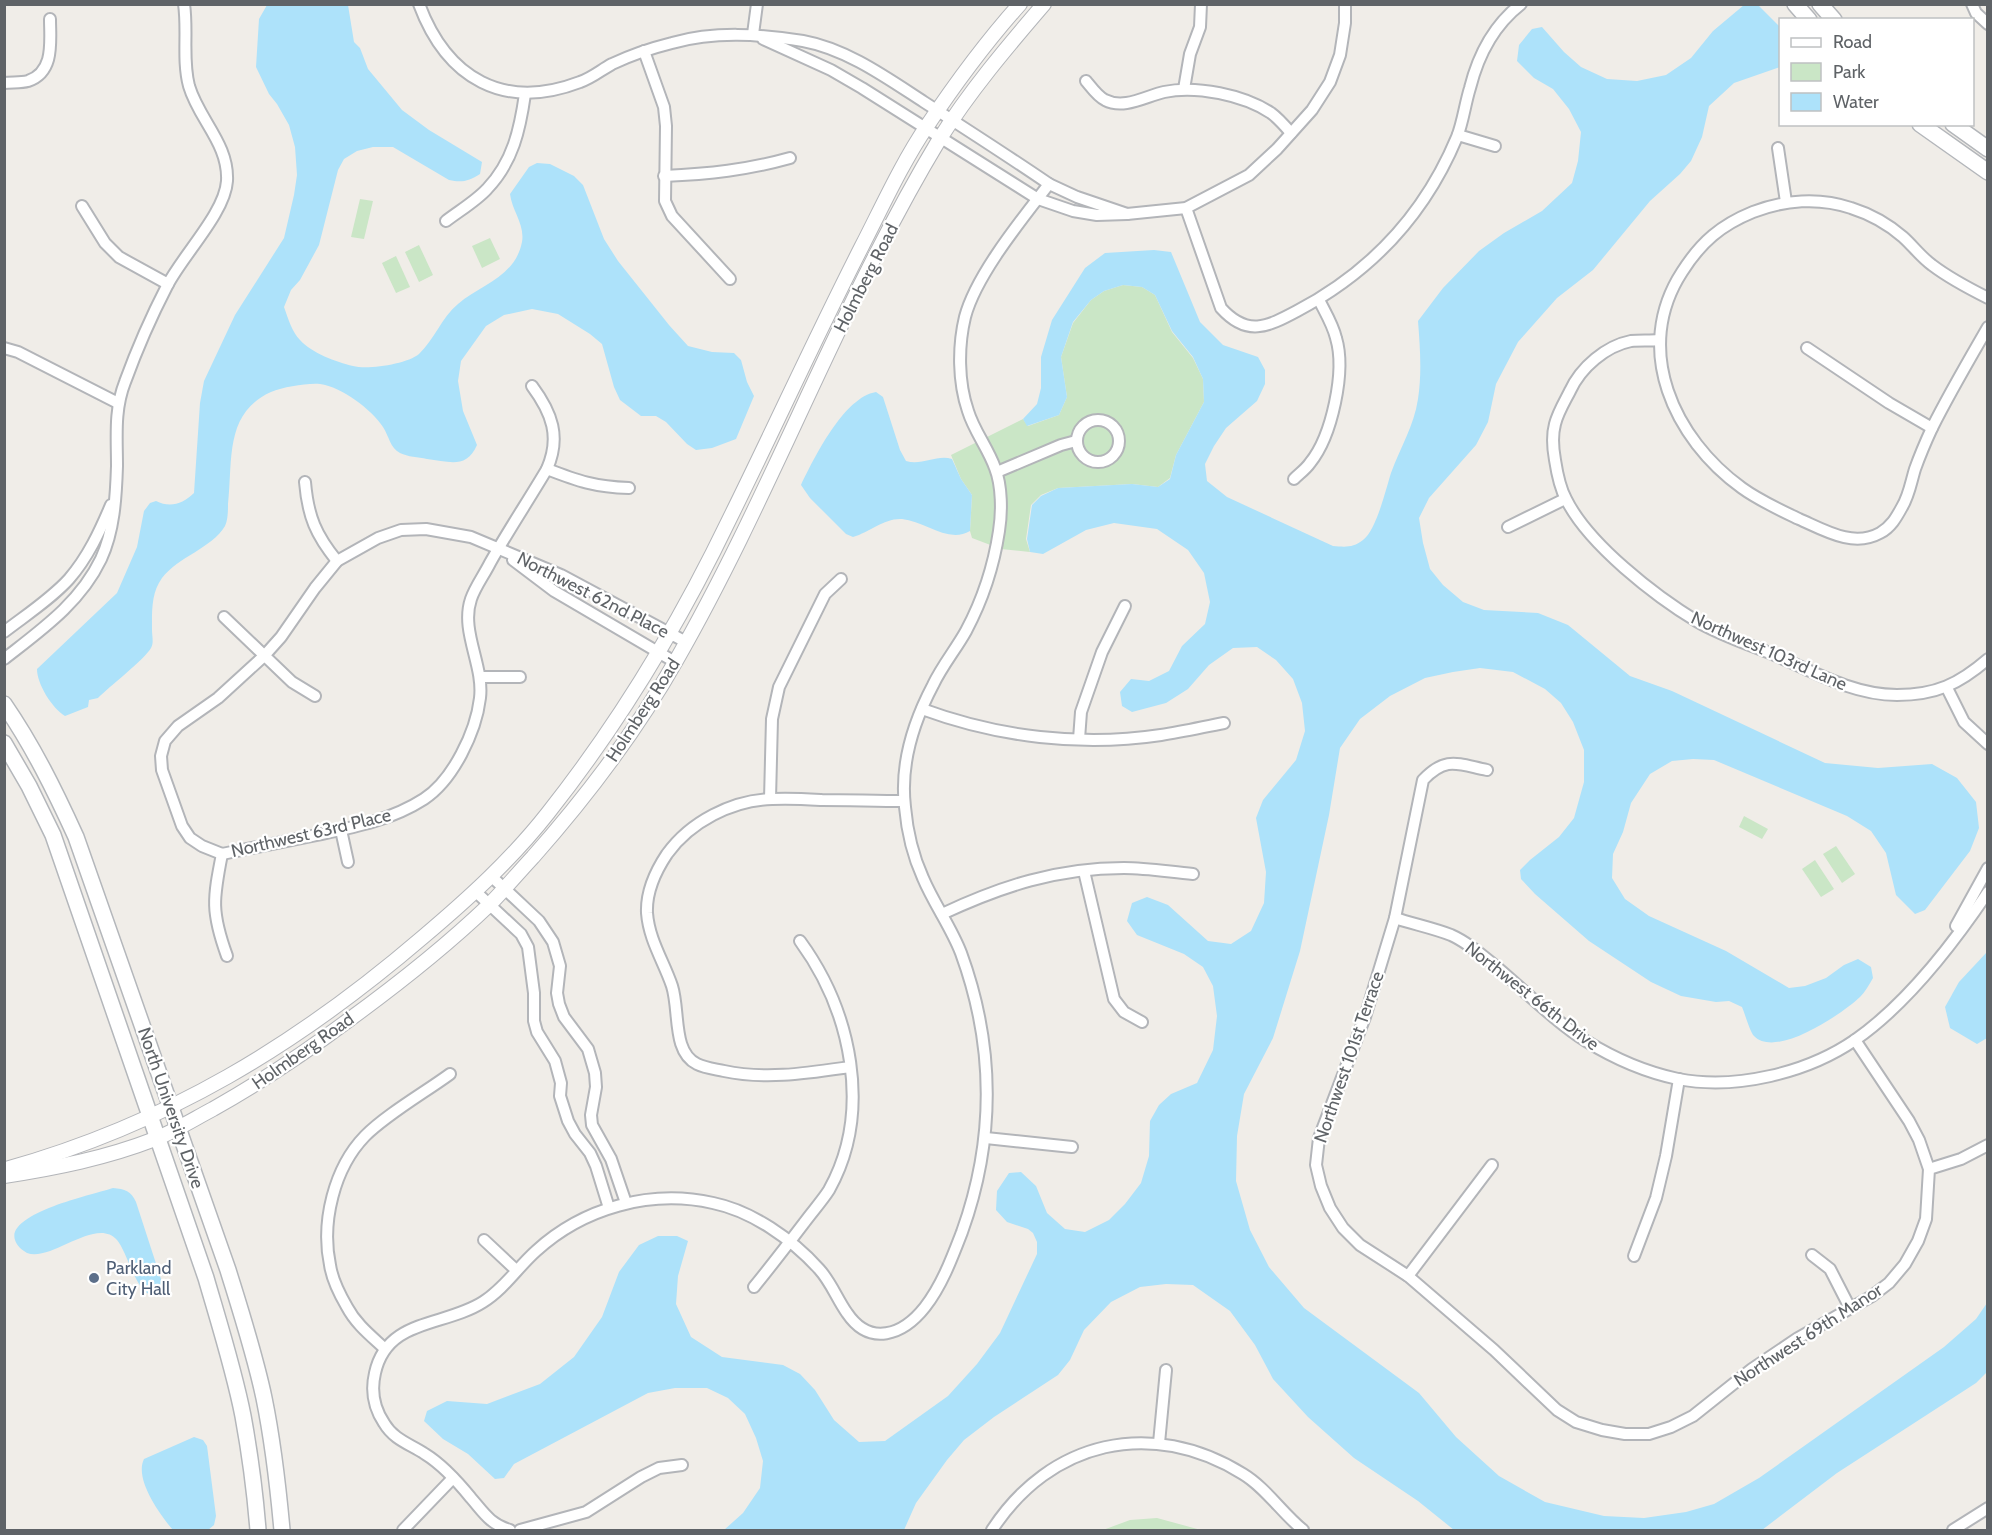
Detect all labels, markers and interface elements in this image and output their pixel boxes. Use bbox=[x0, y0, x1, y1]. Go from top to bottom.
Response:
legend bbox=[1779, 18, 1974, 126]
text: Road bbox=[1833, 31, 1872, 53]
text: Park bbox=[1833, 61, 1866, 83]
text: Water bbox=[1833, 91, 1879, 113]
street label: Holmberg Road bbox=[829, 220, 903, 336]
street label: Northwest 62nd Place bbox=[513, 547, 673, 643]
street label: Northwest 103rd Lane bbox=[1688, 607, 1850, 695]
street label: Holmberg Road bbox=[601, 654, 685, 766]
street label: Northwest 63rd Place bbox=[229, 804, 393, 862]
street label: Northwest 66th Drive bbox=[1461, 937, 1603, 1055]
street label: Northwest 101st Terrace bbox=[1309, 968, 1389, 1146]
street label: Holmberg Road bbox=[248, 1008, 358, 1094]
street label: North University Drive bbox=[133, 1025, 209, 1191]
place label: Parkland City Hall bbox=[106, 1257, 171, 1300]
marker: Parkland City Hall bbox=[87, 1271, 101, 1285]
street label: Northwest 69th Manor bbox=[1730, 1279, 1887, 1391]

